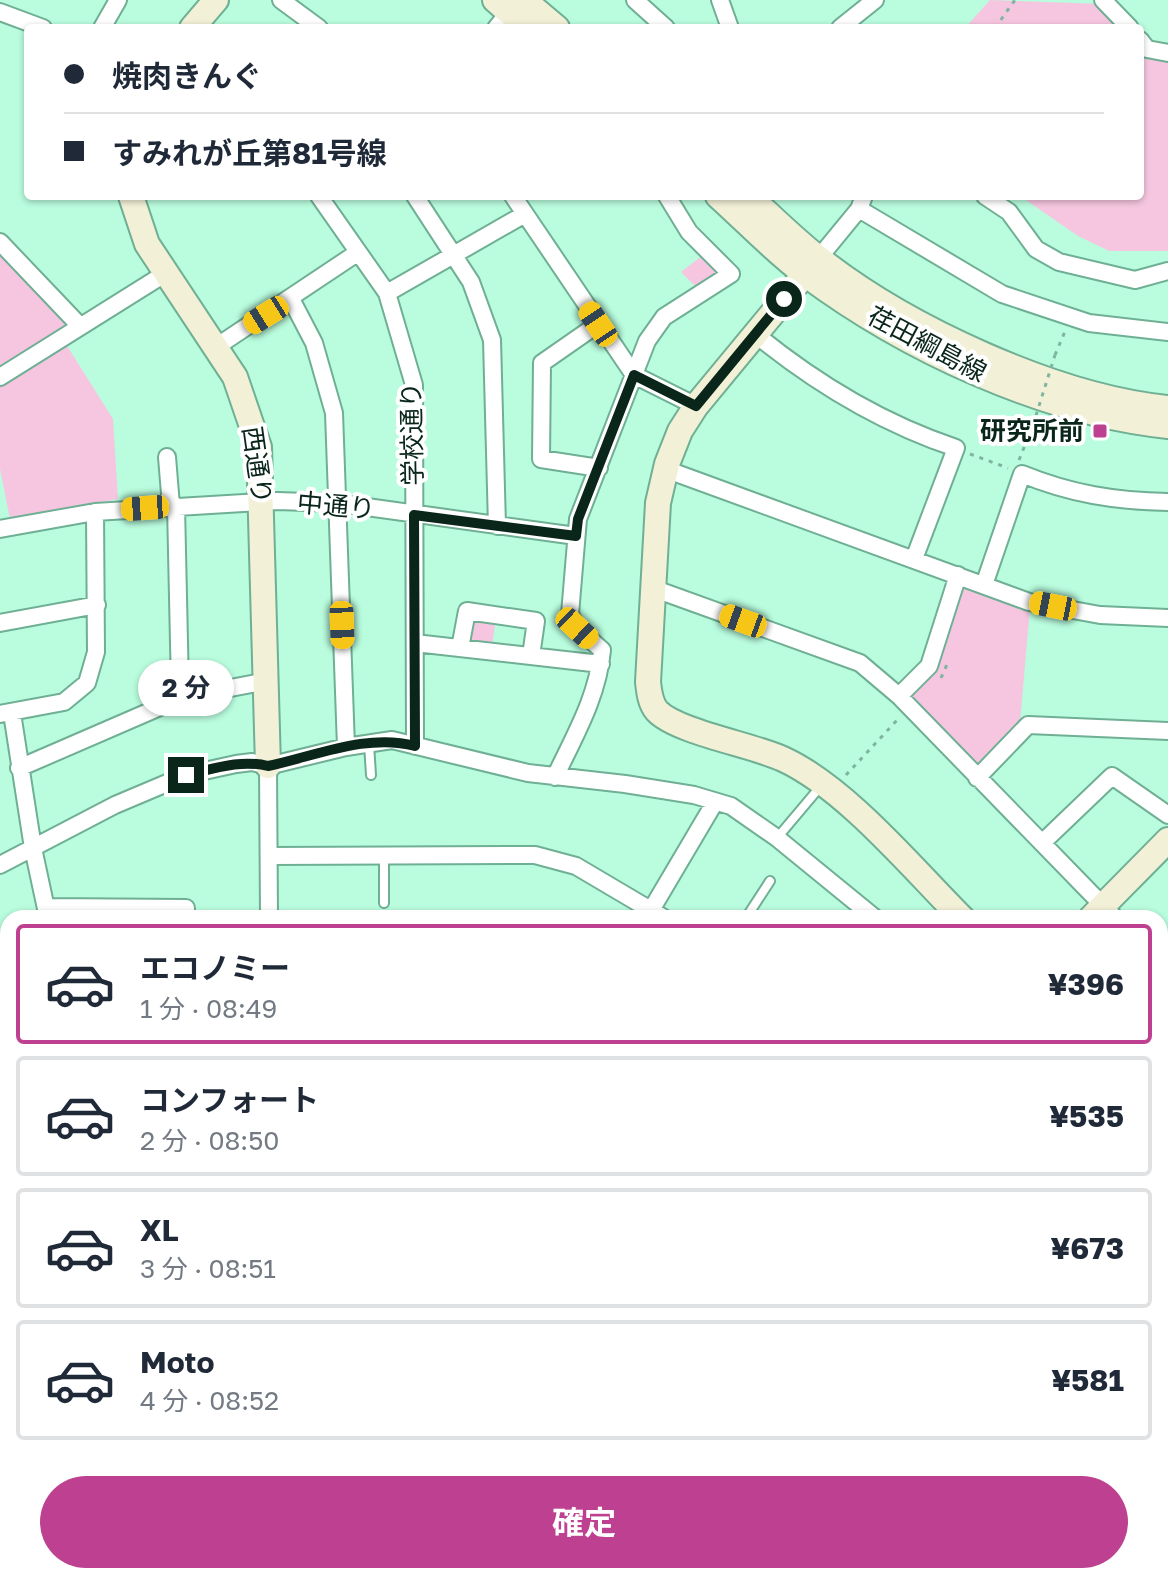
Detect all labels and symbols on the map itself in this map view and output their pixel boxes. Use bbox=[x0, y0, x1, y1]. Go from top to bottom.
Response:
route start bbox=[766, 281, 802, 317]
car bbox=[239, 292, 293, 338]
car bbox=[575, 297, 621, 351]
street label: 荏田綱島線 bbox=[863, 299, 992, 388]
street label: 学校通り bbox=[395, 382, 428, 486]
place label: 研究所前 bbox=[980, 415, 1084, 446]
marker: 研究所前 bbox=[1091, 422, 1109, 440]
street label: 西通り bbox=[237, 424, 278, 506]
street label: 中通り bbox=[296, 487, 376, 524]
car bbox=[120, 494, 170, 522]
car bbox=[1027, 590, 1079, 622]
car bbox=[329, 601, 355, 649]
car bbox=[716, 602, 770, 640]
car bbox=[551, 603, 603, 653]
callout: 2 分 bbox=[138, 659, 234, 715]
route end bbox=[168, 757, 204, 793]

